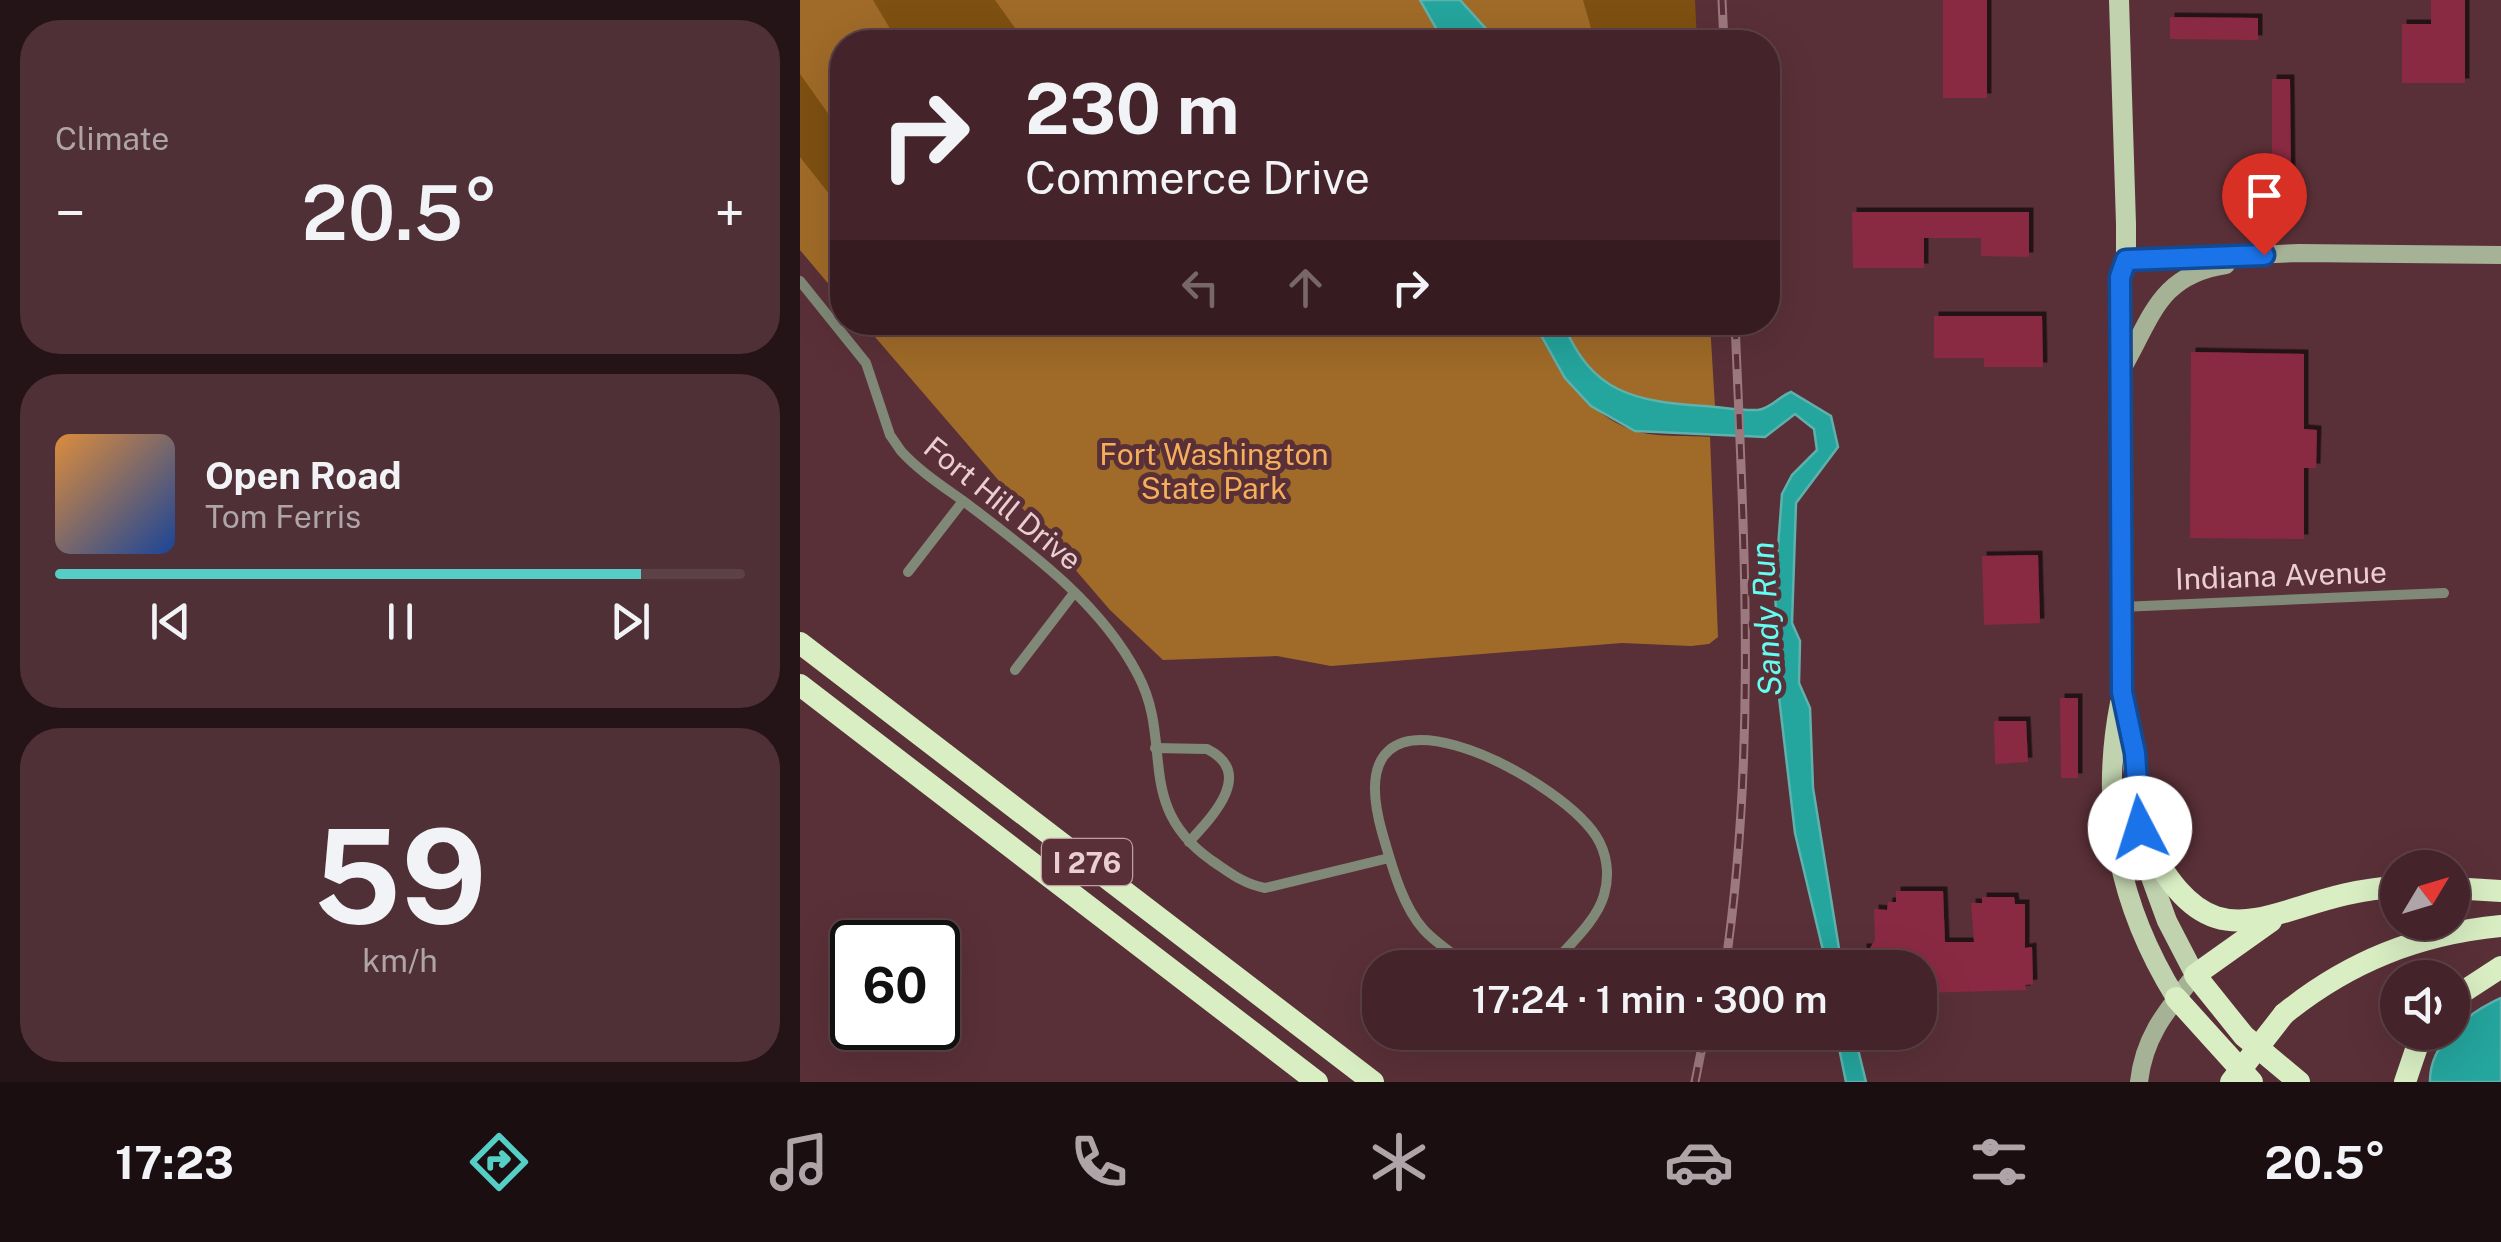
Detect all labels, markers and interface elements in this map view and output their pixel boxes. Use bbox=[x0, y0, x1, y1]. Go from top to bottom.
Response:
text: 230 m bbox=[1025, 67, 1239, 150]
icon: right bbox=[860, 70, 990, 200]
text: Climate bbox=[55, 120, 169, 157]
text: Commerce Drive bbox=[1025, 151, 1370, 204]
pin bbox=[2222, 153, 2307, 256]
icon: arrive bbox=[2237, 168, 2292, 223]
text: 20.5° bbox=[302, 169, 498, 257]
text: − bbox=[55, 181, 86, 245]
text: + bbox=[715, 181, 745, 245]
icon: left bbox=[1173, 260, 1228, 315]
icon: ahead bbox=[1278, 260, 1333, 315]
icon: right bbox=[1383, 260, 1438, 315]
street label: Fort Hill Drive bbox=[917, 429, 1089, 577]
park label: Fort Washington State Park bbox=[1099, 436, 1329, 506]
text: Open Road bbox=[205, 453, 402, 498]
text: Tom Ferris bbox=[205, 498, 361, 535]
water label: Sandy Run bbox=[1743, 541, 1789, 697]
street label: Indiana Avenue bbox=[2174, 553, 2388, 597]
icon: previous bbox=[143, 594, 198, 649]
icon: pause bbox=[373, 594, 428, 649]
icon: next bbox=[603, 594, 658, 649]
position arrow bbox=[2088, 776, 2192, 880]
text: 59 bbox=[313, 801, 487, 953]
road number: I 276 bbox=[1042, 839, 1132, 885]
north arrow bbox=[2380, 850, 2470, 940]
map controls bbox=[2380, 850, 2470, 1050]
speed limit sign: 60 bbox=[830, 920, 960, 1050]
text: km/h bbox=[362, 942, 438, 979]
button: sound bbox=[2380, 960, 2470, 1050]
text: 17:24 · 1 min · 300 m bbox=[1471, 977, 1828, 1022]
icon: directions bbox=[464, 1127, 534, 1197]
icon: music bbox=[764, 1127, 834, 1197]
icon: phone bbox=[1064, 1127, 1134, 1197]
icon: climate bbox=[1364, 1127, 1434, 1197]
icon: car bbox=[1664, 1127, 1734, 1197]
icon: filters bbox=[1964, 1127, 2034, 1197]
text: 17:23 bbox=[115, 1136, 234, 1189]
text: 20.5° bbox=[2264, 1136, 2386, 1189]

